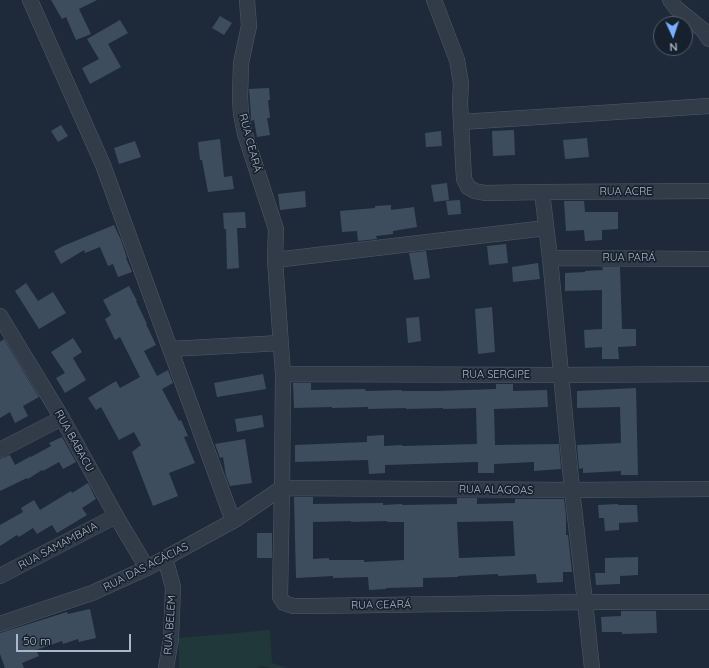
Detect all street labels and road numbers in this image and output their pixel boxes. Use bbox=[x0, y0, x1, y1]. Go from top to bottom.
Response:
street label: RUA CEARÁ bbox=[236, 112, 264, 174]
street label: RUA ACRE bbox=[599, 185, 653, 199]
street label: RUA PARÁ bbox=[603, 251, 655, 265]
street label: RUA SERGIPE bbox=[462, 368, 530, 382]
street label: RUA BABACU bbox=[52, 408, 96, 474]
street label: RUA ALAGOAS bbox=[459, 483, 533, 497]
street label: RUA SAMAMBAIA bbox=[16, 520, 100, 572]
street label: RUA DAS ACÁCIAS bbox=[101, 540, 191, 594]
street label: RUA BELEM bbox=[161, 595, 179, 655]
street label: RUA CEARÁ bbox=[351, 598, 411, 612]

